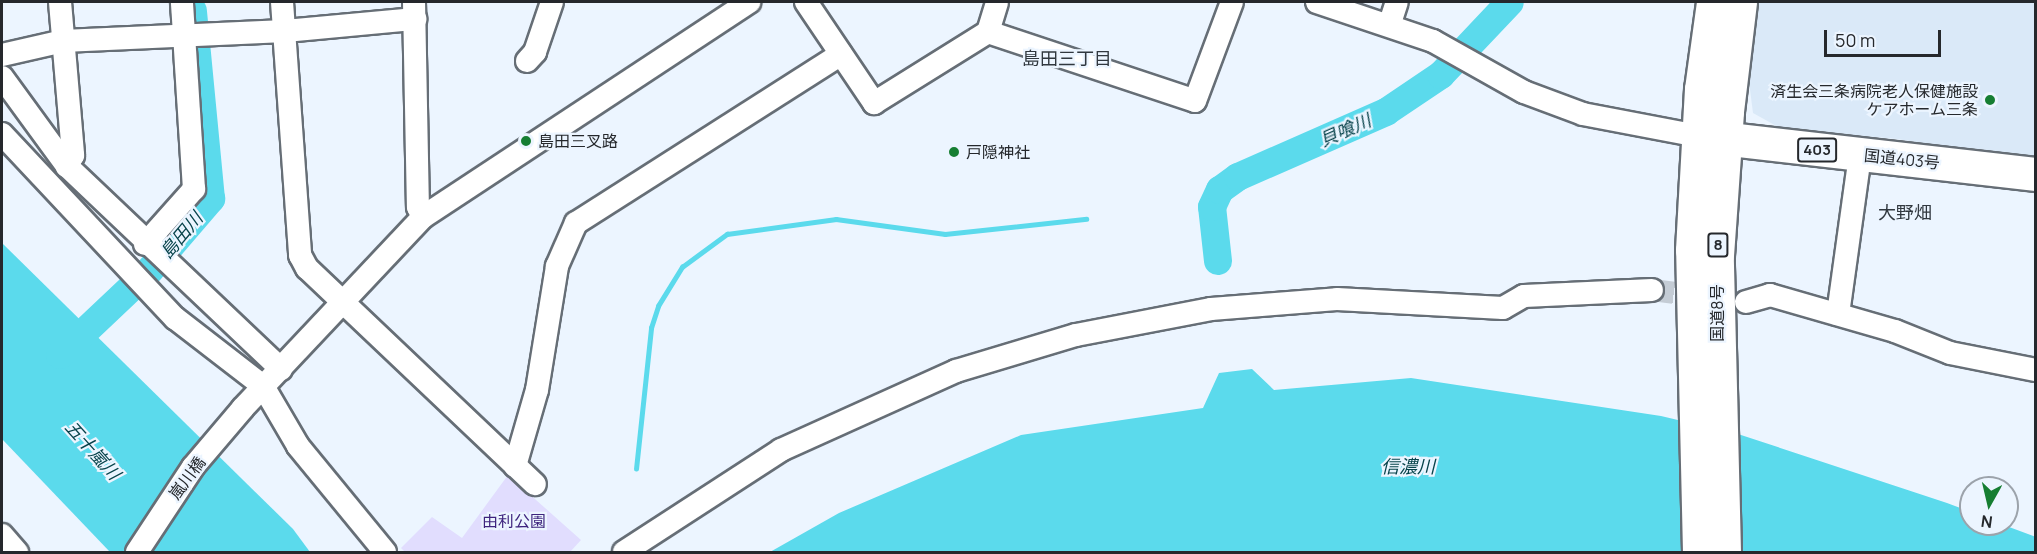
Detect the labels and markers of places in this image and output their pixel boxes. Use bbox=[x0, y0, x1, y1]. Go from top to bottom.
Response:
place label: 済生会三条病院老人保健施設 ケアホーム三条 bbox=[1770, 81, 1978, 119]
marker: 済生会三条病院老人保健施設 ケアホーム三条 bbox=[1983, 93, 1997, 107]
place label: 島田三叉路 bbox=[538, 131, 618, 151]
marker: 島田三叉路 bbox=[519, 134, 533, 148]
place label: 戸隠神社 bbox=[966, 142, 1030, 162]
marker: 戸隠神社 bbox=[947, 145, 961, 159]

